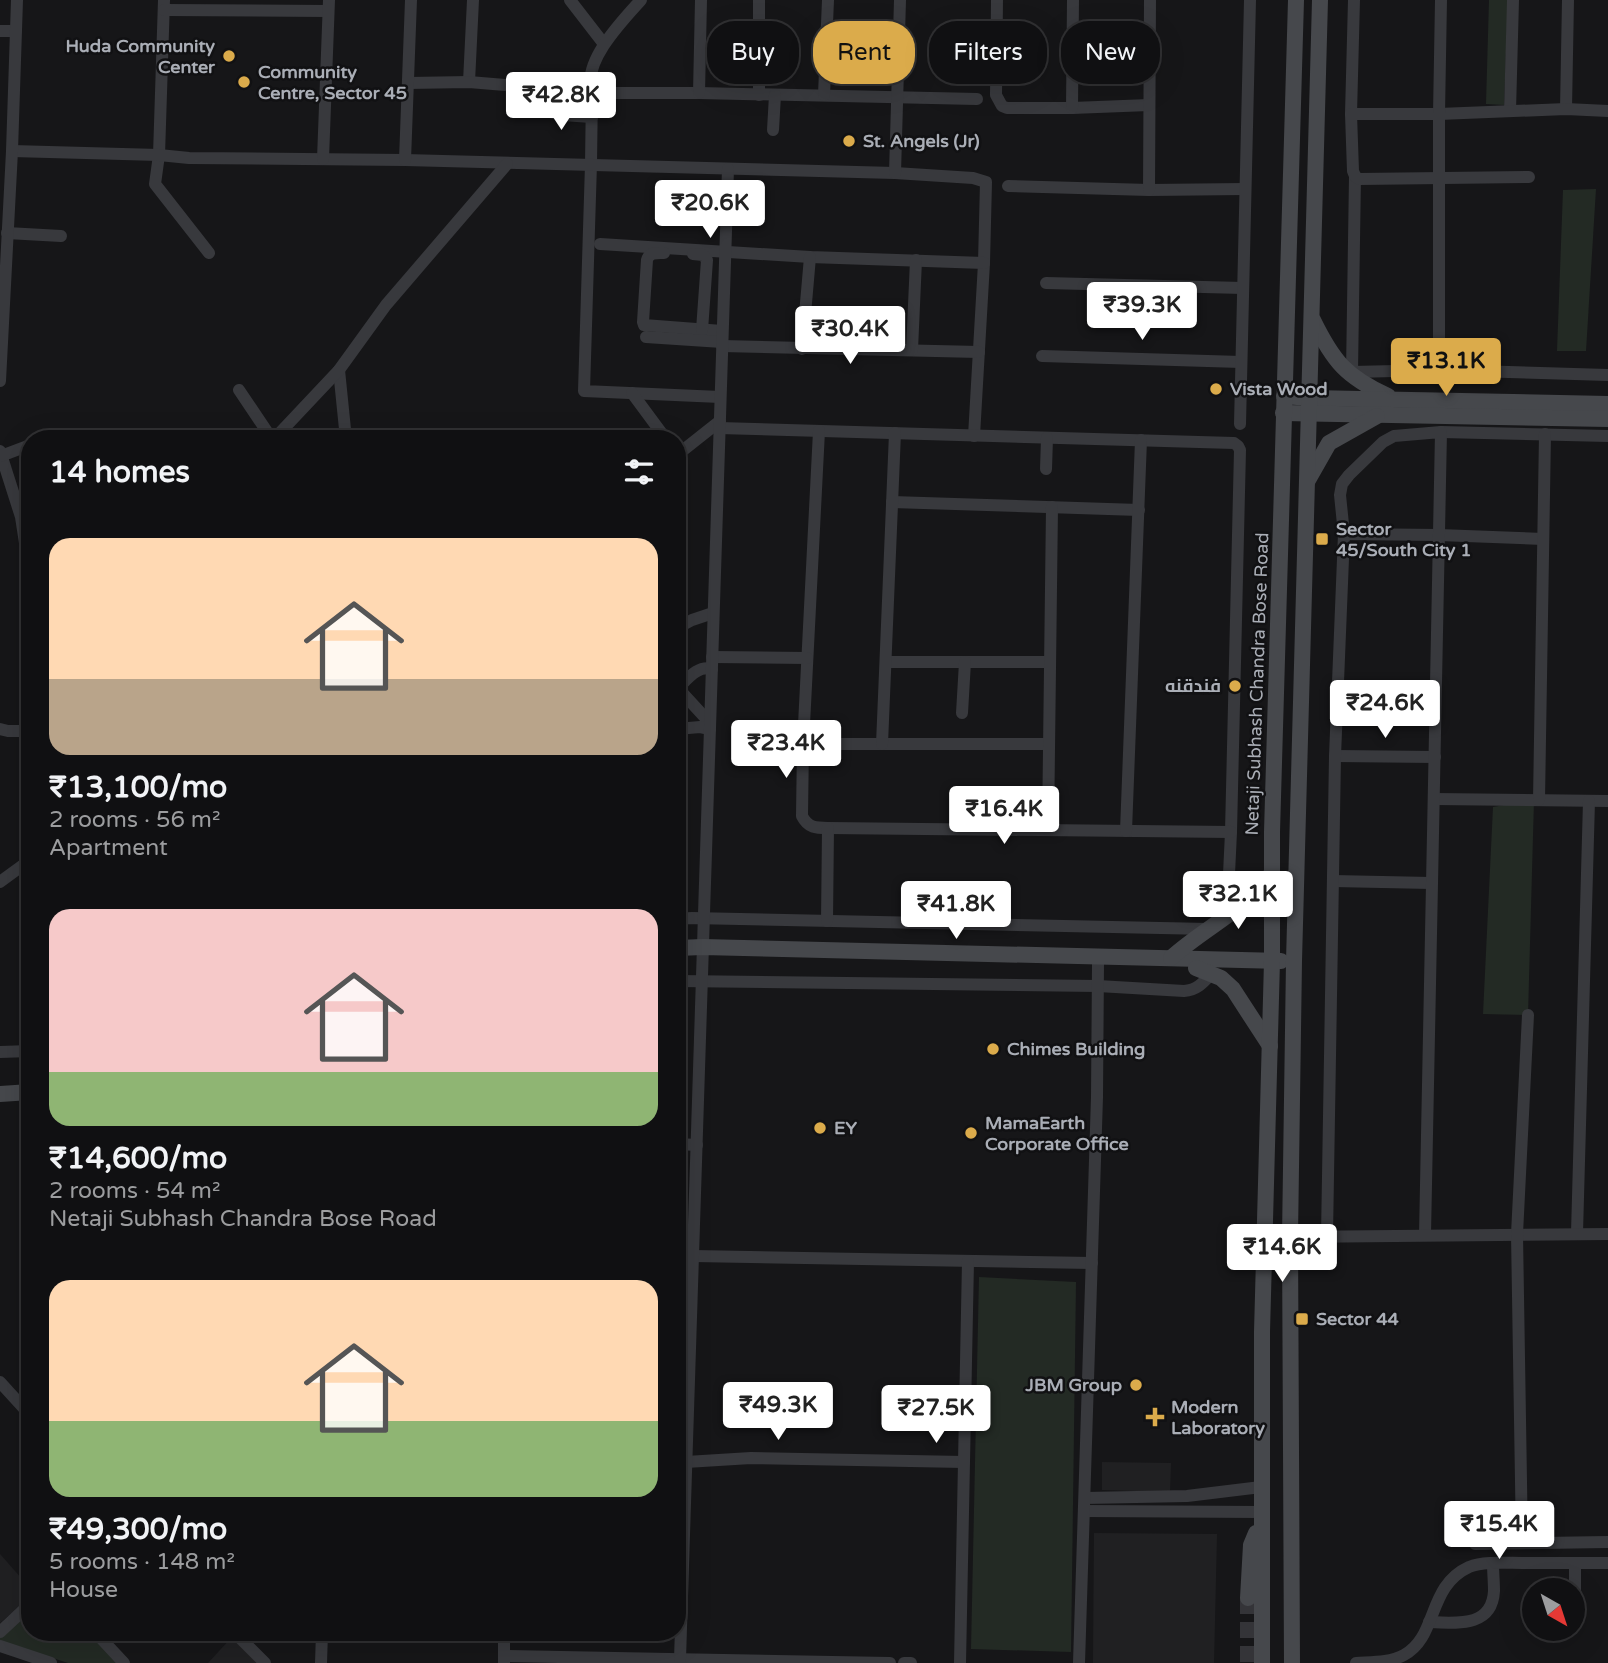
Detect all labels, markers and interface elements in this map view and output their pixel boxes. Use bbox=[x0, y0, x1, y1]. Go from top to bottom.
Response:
chip: Buy bbox=[707, 21, 799, 84]
chip: Rent bbox=[813, 21, 915, 84]
chip: Filters bbox=[929, 21, 1047, 84]
chip: New bbox=[1061, 21, 1160, 84]
place label: Huda Community Center bbox=[66, 35, 216, 78]
marker: Huda Community Center bbox=[221, 48, 237, 64]
place label: Community Centre, Sector 45 bbox=[258, 61, 407, 104]
pin: ₹42.8K bbox=[504, 72, 618, 132]
marker: Community Centre, Sector 45 bbox=[236, 74, 252, 90]
text: ₹42.8K bbox=[522, 81, 600, 109]
place label: St. Angels (Jr) bbox=[863, 130, 980, 152]
marker: St. Angels (Jr) bbox=[841, 133, 857, 149]
pin: ₹20.6K bbox=[653, 180, 767, 240]
text: ₹20.6K bbox=[671, 189, 749, 217]
pin: ₹39.3K bbox=[1085, 282, 1199, 342]
text: ₹39.3K bbox=[1103, 291, 1181, 319]
pin: ₹30.4K bbox=[793, 306, 907, 366]
text: ₹30.4K bbox=[811, 315, 889, 343]
pin: ₹13.1K bbox=[1389, 338, 1503, 398]
text: ₹13.1K bbox=[1407, 347, 1485, 375]
place label: Vista Wood bbox=[1230, 378, 1328, 400]
marker: Vista Wood bbox=[1208, 381, 1224, 397]
icon: filters bbox=[620, 453, 658, 491]
text: 14 homes bbox=[49, 454, 190, 491]
place label: Sector 45/South City 1 bbox=[1336, 518, 1472, 561]
marker: Sector 45/South City 1 bbox=[1314, 531, 1330, 547]
street label: Netaji Subhash Chandra Bose Road bbox=[1241, 532, 1273, 836]
icon: home bbox=[291, 583, 417, 709]
place label: فندقنه bbox=[1165, 675, 1221, 697]
marker: فندقنه bbox=[1227, 678, 1243, 694]
pin: ₹24.6K bbox=[1328, 680, 1442, 740]
text: ₹24.6K bbox=[1346, 689, 1424, 717]
pin: ₹23.4K bbox=[729, 720, 843, 780]
text: ₹23.4K bbox=[747, 729, 825, 757]
text: ₹13,100/mo bbox=[49, 769, 227, 806]
pin: ₹16.4K bbox=[947, 786, 1061, 846]
text: ₹16.4K bbox=[965, 795, 1043, 823]
text: 2 rooms · 56 m² bbox=[49, 806, 220, 834]
text: Apartment bbox=[49, 834, 168, 862]
pin: ₹32.1K bbox=[1181, 872, 1295, 931]
text: ₹32.1K bbox=[1199, 880, 1277, 908]
pin: ₹41.8K bbox=[899, 881, 1013, 941]
text: ₹41.8K bbox=[917, 890, 995, 918]
icon: home bbox=[291, 954, 417, 1080]
place label: Chimes Building bbox=[1007, 1038, 1145, 1060]
marker: Chimes Building bbox=[985, 1041, 1001, 1057]
place label: MamaEarth Corporate Office bbox=[985, 1112, 1129, 1155]
place label: EY bbox=[834, 1117, 857, 1139]
marker: EY bbox=[812, 1120, 828, 1136]
marker: MamaEarth Corporate Office bbox=[963, 1125, 979, 1141]
text: ₹14,600/mo bbox=[49, 1140, 227, 1177]
text: 2 rooms · 54 m² bbox=[49, 1177, 220, 1205]
text: Netaji Subhash Chandra Bose Road bbox=[49, 1205, 437, 1233]
pin: ₹14.6K bbox=[1225, 1224, 1339, 1284]
text: ₹14.6K bbox=[1243, 1233, 1321, 1261]
place label: Sector 44 bbox=[1316, 1308, 1399, 1330]
marker: Sector 44 bbox=[1294, 1311, 1310, 1327]
icon: home bbox=[291, 1325, 417, 1451]
place label: JBM Group bbox=[1025, 1374, 1122, 1396]
marker: JBM Group bbox=[1128, 1377, 1144, 1393]
pin: ₹49.3K bbox=[721, 1382, 835, 1442]
pin: ₹27.5K bbox=[879, 1386, 993, 1445]
text: ₹49.3K bbox=[739, 1391, 817, 1419]
text: ₹27.5K bbox=[897, 1394, 975, 1422]
place label: Modern Laboratory bbox=[1171, 1396, 1265, 1439]
marker: Modern Laboratory bbox=[1145, 1407, 1165, 1427]
pin: ₹15.4K bbox=[1442, 1502, 1556, 1561]
text: ₹15.4K bbox=[1460, 1510, 1538, 1538]
text: ₹49,300/mo bbox=[49, 1511, 227, 1548]
text: 5 rooms · 148 m² bbox=[49, 1548, 235, 1576]
text: House bbox=[49, 1576, 118, 1604]
north arrow bbox=[1522, 1578, 1586, 1642]
map controls bbox=[1522, 1578, 1585, 1641]

